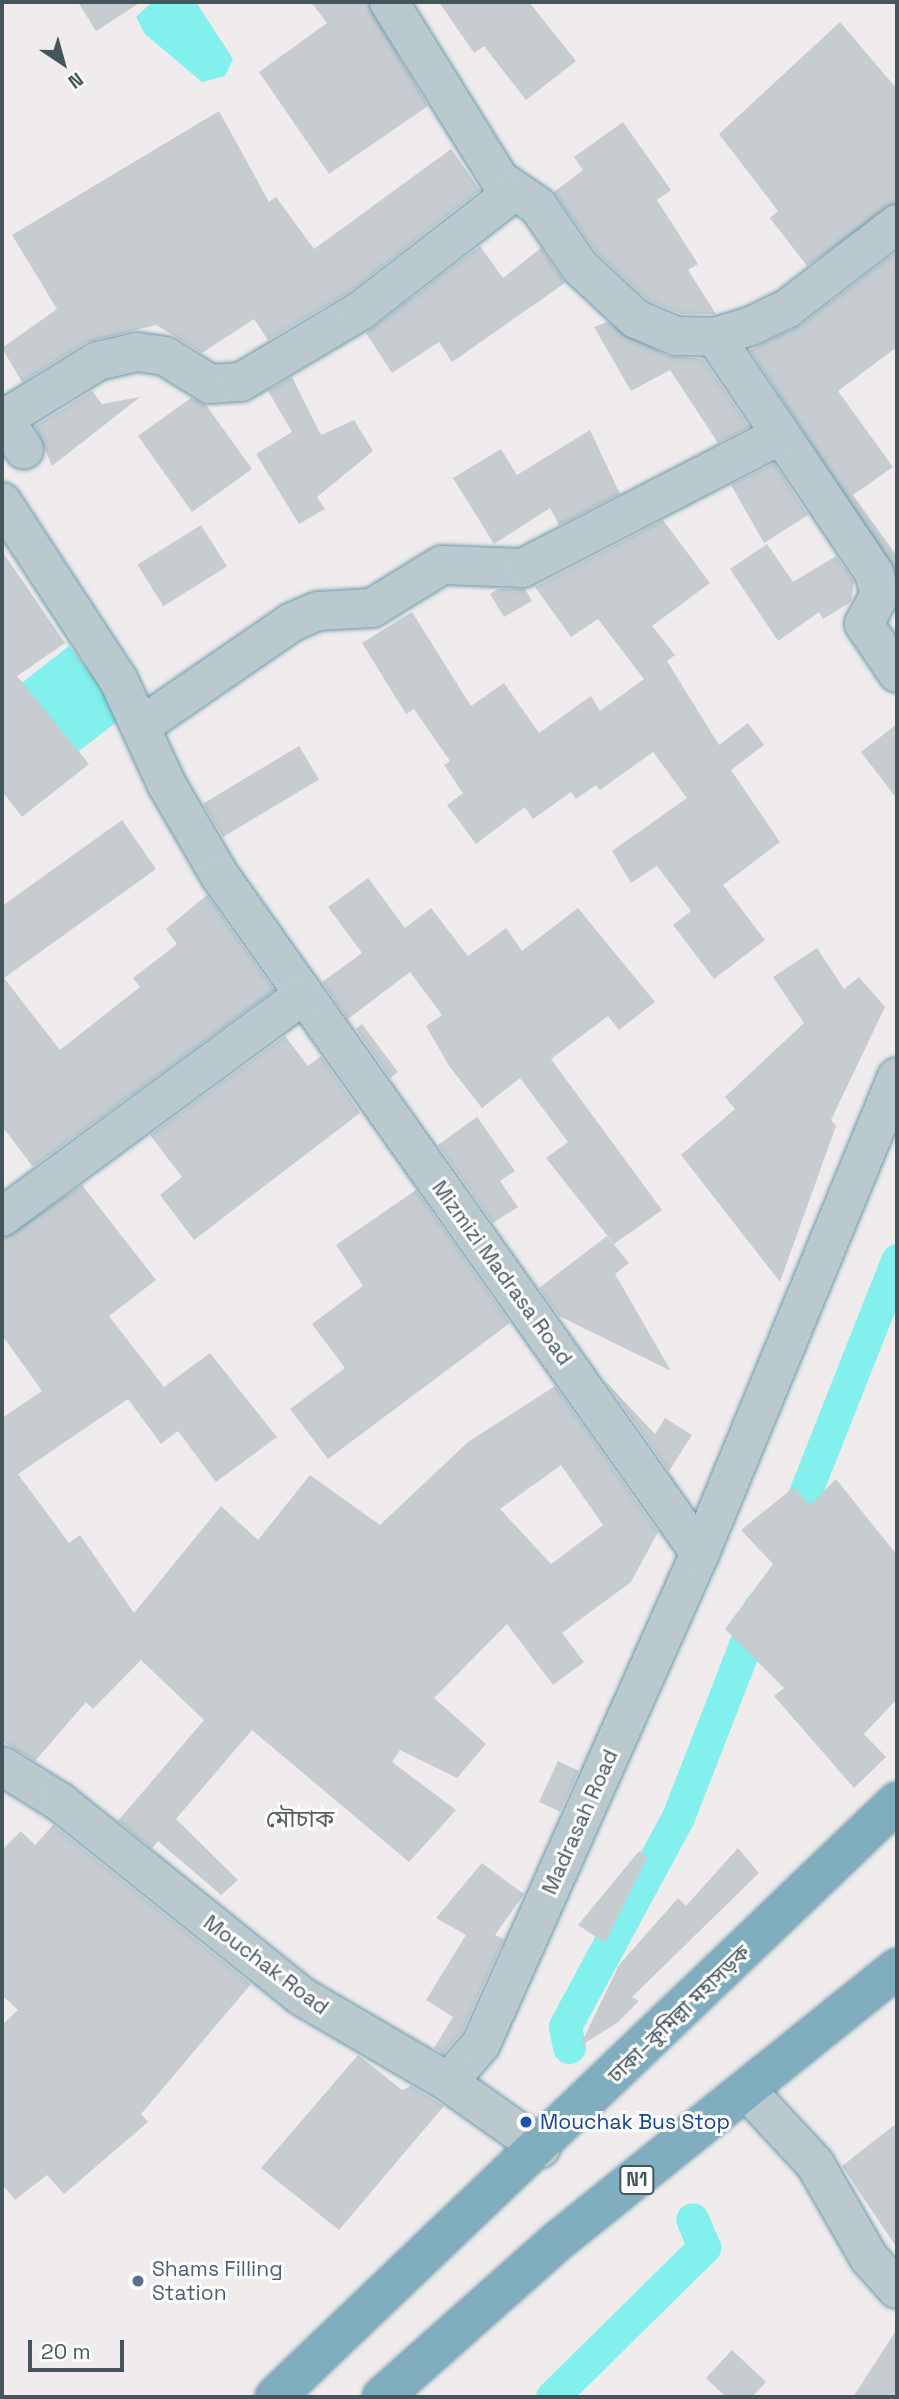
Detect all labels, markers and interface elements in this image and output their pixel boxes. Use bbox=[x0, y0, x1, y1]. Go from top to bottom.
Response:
north arrow bbox=[28, 28, 98, 98]
text: N bbox=[63, 67, 88, 94]
street label: Mizmizi Madrasa Road bbox=[427, 1176, 577, 1370]
street label: Madrasah Road bbox=[537, 1746, 623, 1898]
district label: মৌচাক bbox=[266, 1805, 334, 1833]
street label: Mouchak Road bbox=[199, 1910, 333, 2020]
street label: ঢাকা–কুমিল্লা মহাসড়ক bbox=[603, 1940, 755, 2088]
place label: Mouchak Bus Stop bbox=[540, 2109, 730, 2135]
marker: Mouchak Bus Stop bbox=[518, 2114, 534, 2130]
road number: N1 bbox=[618, 2164, 656, 2196]
place label: Shams Filling Station bbox=[152, 2256, 283, 2306]
marker: Shams Filling Station bbox=[130, 2273, 146, 2289]
scale bar bbox=[32, 2326, 128, 2370]
text: 20 m bbox=[41, 2338, 91, 2365]

